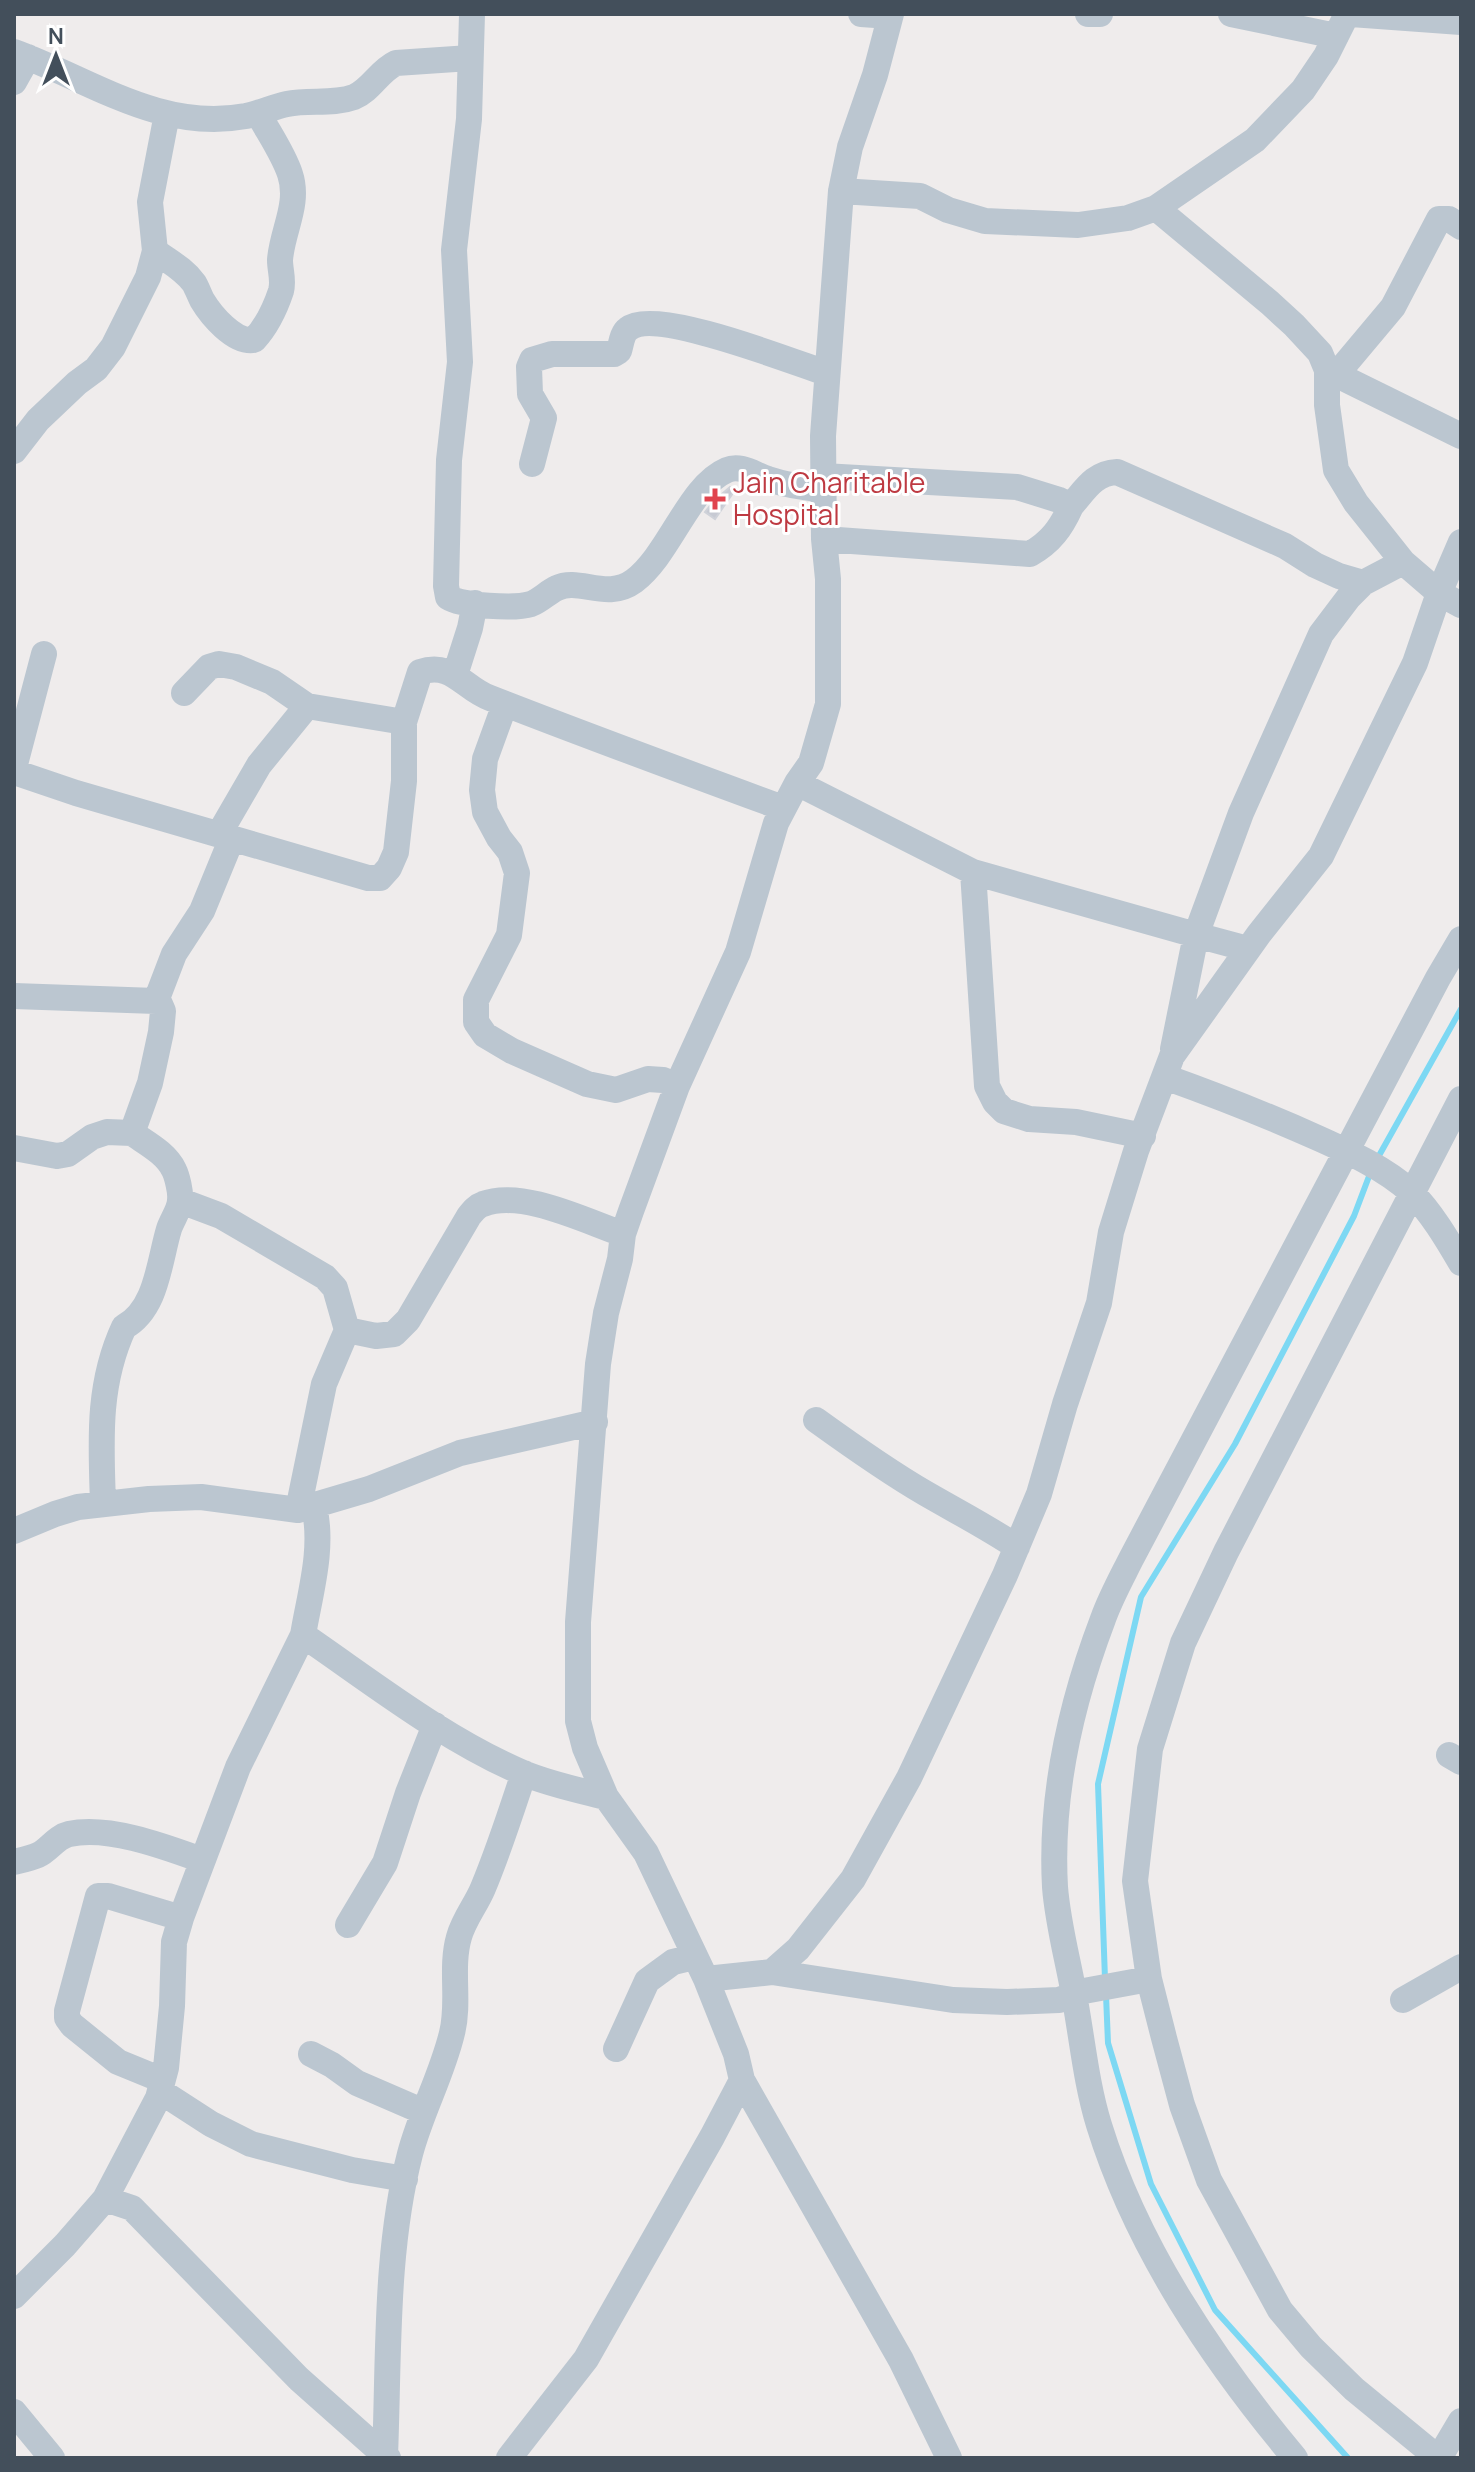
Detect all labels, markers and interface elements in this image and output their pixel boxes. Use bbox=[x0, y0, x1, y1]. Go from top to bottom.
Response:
north arrow bbox=[16, 16, 96, 96]
text: N bbox=[48, 21, 64, 51]
place label: Jain Charitable Hospital bbox=[733, 463, 925, 533]
marker: Jain Charitable Hospital bbox=[704, 488, 726, 510]

